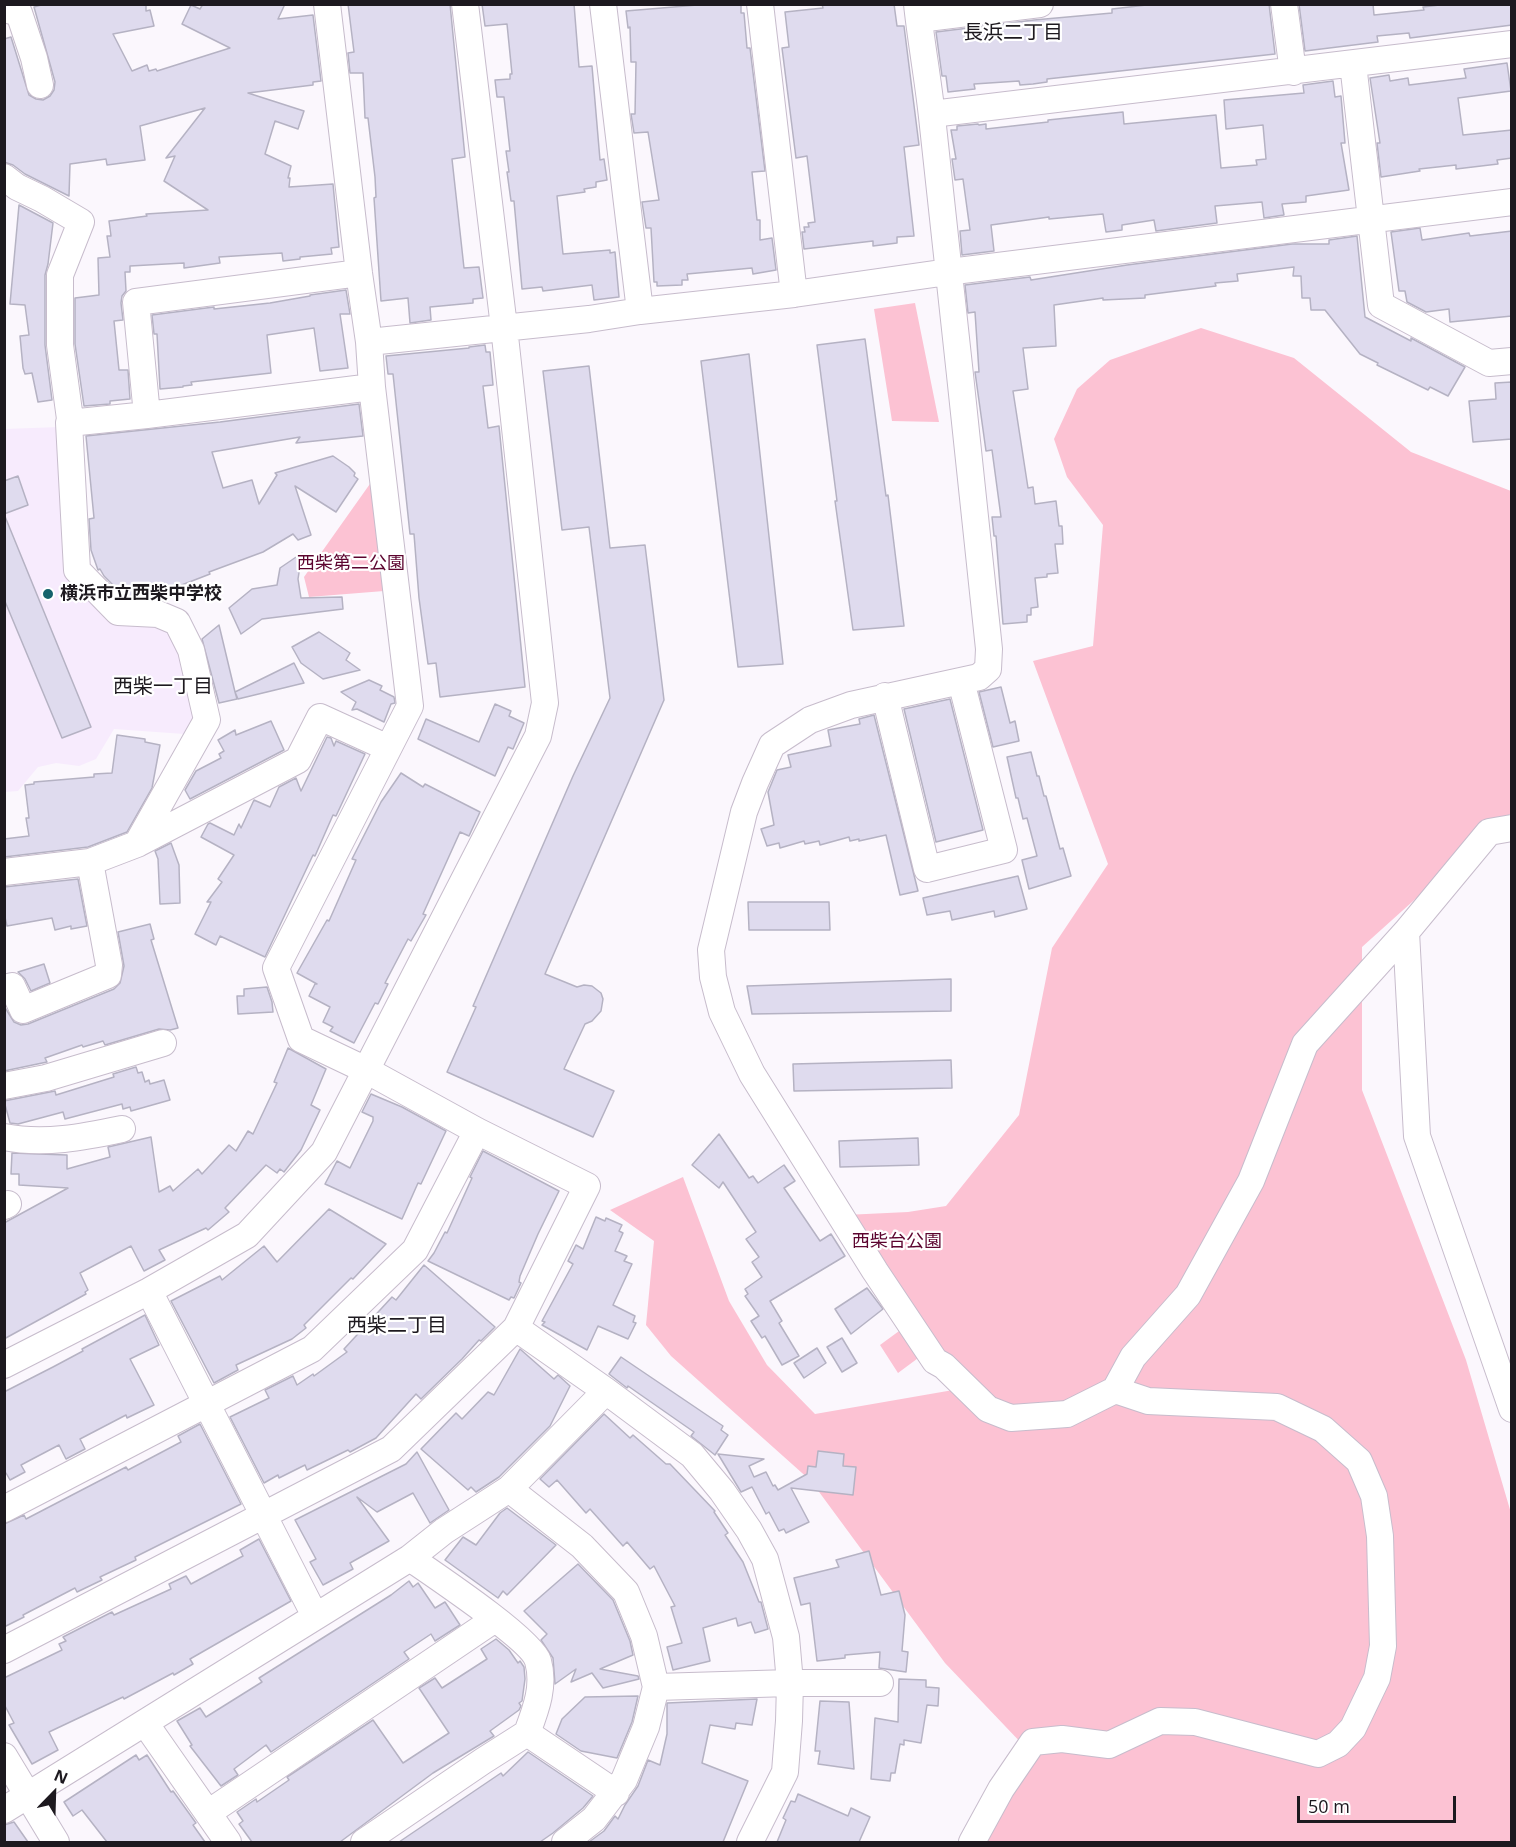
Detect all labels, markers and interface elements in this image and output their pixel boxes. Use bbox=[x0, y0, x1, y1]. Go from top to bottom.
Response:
district label: 長浜二丁目 bbox=[963, 21, 1063, 45]
park label: 西柴第二公園 bbox=[297, 553, 405, 575]
place label: 横浜市立西柴中学校 bbox=[60, 583, 222, 605]
marker: 横浜市立西柴中学校 bbox=[41, 587, 55, 601]
district label: 西柴一丁目 bbox=[113, 675, 213, 699]
park label: 西柴台公園 bbox=[852, 1231, 942, 1253]
district label: 西柴二丁目 bbox=[347, 1314, 447, 1338]
north arrow bbox=[24, 1763, 84, 1823]
text: N bbox=[51, 1764, 71, 1789]
scale bar bbox=[1300, 1784, 1459, 1822]
text: 50 m bbox=[1308, 1794, 1350, 1818]

